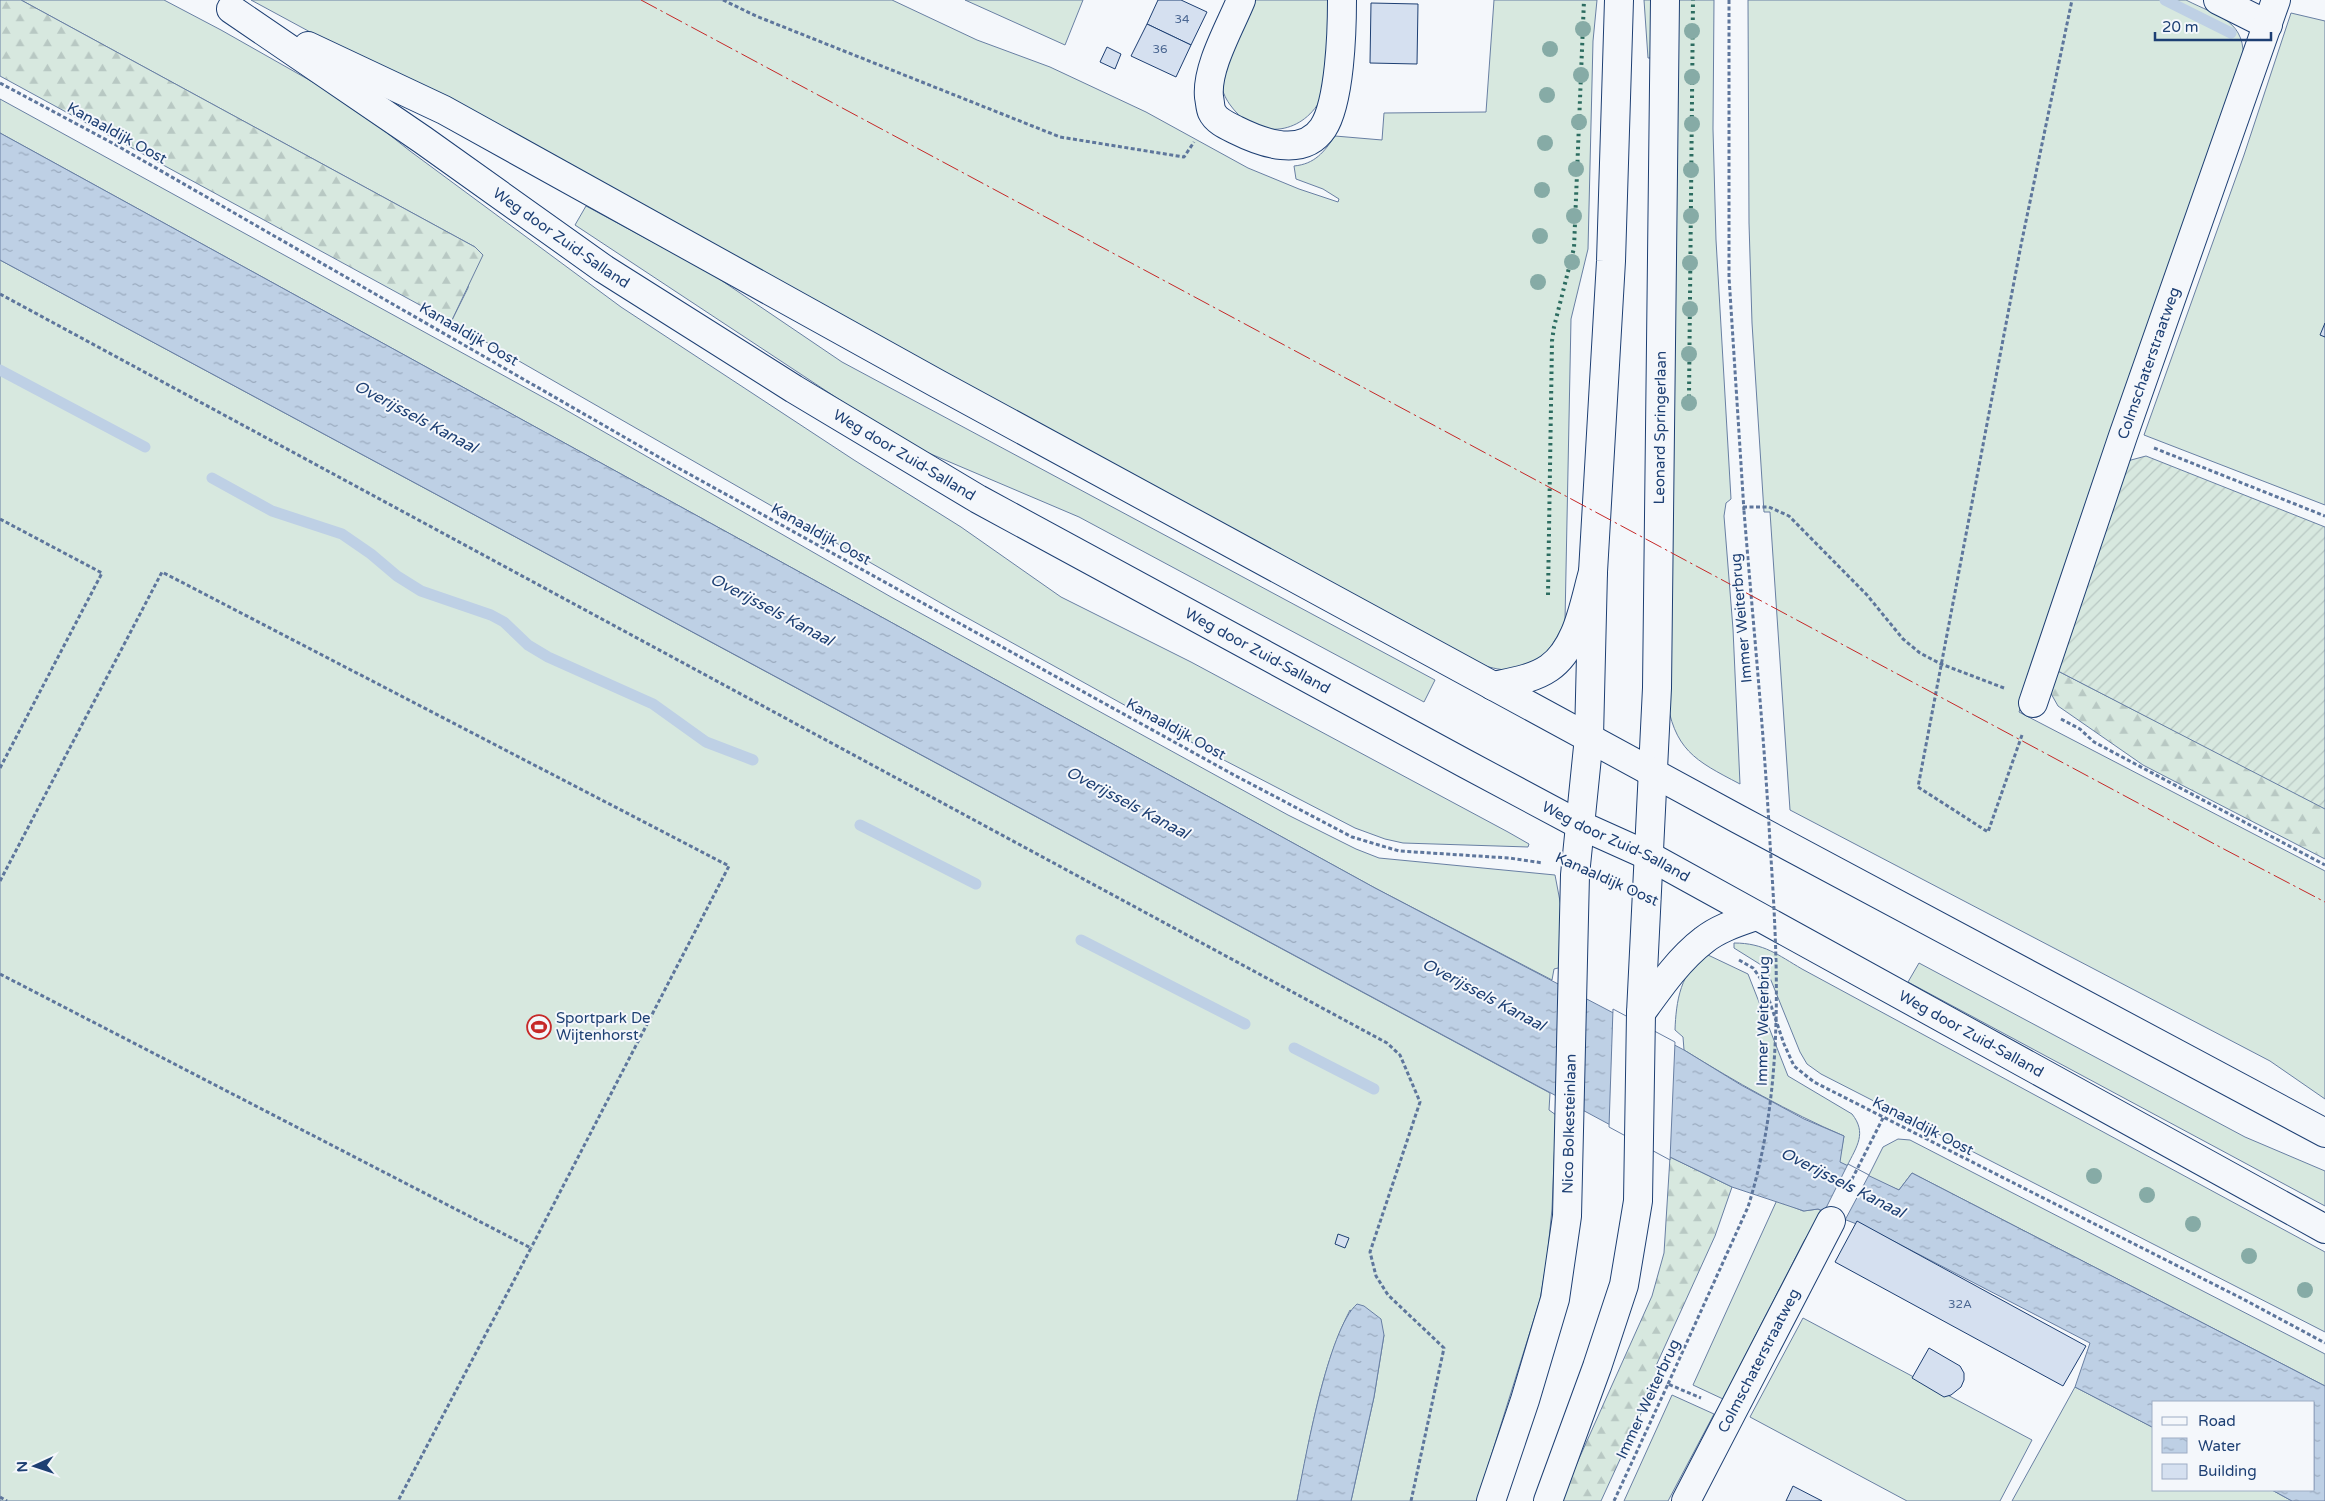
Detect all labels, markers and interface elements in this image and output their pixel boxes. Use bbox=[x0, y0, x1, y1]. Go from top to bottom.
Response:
scale bar bbox=[2155, 10, 2271, 42]
house number: 34 bbox=[1174, 12, 1190, 26]
text: 20 m bbox=[2162, 18, 2199, 36]
house number: 36 bbox=[1152, 42, 1168, 56]
street label: Kanaaldijk Oost bbox=[64, 98, 170, 168]
street label: Weg door Zuid-Salland bbox=[490, 184, 633, 292]
street label: Colmschaterstraatweg bbox=[2114, 285, 2184, 442]
street label: Kanaaldijk Oost bbox=[416, 298, 522, 370]
street label: Leonard Springerlaan bbox=[1650, 351, 1670, 504]
water label: Overijssels Kanaal bbox=[351, 376, 482, 459]
street label: Weg door Zuid-Salland bbox=[830, 405, 979, 504]
street label: Kanaaldijk Oost bbox=[768, 499, 874, 569]
street label: Immer Weiterbrug bbox=[1726, 552, 1756, 684]
water label: Overijssels Kanaal bbox=[707, 569, 838, 652]
street label: Weg door Zuid-Salland bbox=[1182, 604, 1333, 698]
street label: Kanaaldijk Oost bbox=[1123, 694, 1229, 764]
water label: Overijssels Kanaal bbox=[1063, 762, 1194, 845]
street label: Weg door Zuid-Salland bbox=[1539, 797, 1693, 886]
street label: Kanaaldijk Oost bbox=[1553, 848, 1662, 910]
water label: Overijssels Kanaal bbox=[1419, 954, 1550, 1037]
street label: Immer Weiterbrug bbox=[1753, 956, 1773, 1086]
street label: Weg door Zuid-Salland bbox=[1896, 987, 2047, 1081]
place label: Sportpark De Wijtenhorst bbox=[556, 1009, 650, 1044]
sports icon: Sportpark De Wijtenhorst bbox=[526, 1014, 552, 1040]
street label: Nico Bolkesteinlaan bbox=[1559, 1053, 1580, 1194]
street label: Kanaaldijk Oost bbox=[1869, 1093, 1977, 1159]
water label: Overijssels Kanaal bbox=[1777, 1143, 1910, 1224]
street label: Colmschaterstraatweg bbox=[1714, 1285, 1803, 1436]
house number: 32A bbox=[1948, 1297, 1972, 1311]
street label: Immer Weiterbrug bbox=[1612, 1336, 1684, 1462]
legend bbox=[2152, 1401, 2315, 1491]
text: Road bbox=[2198, 1412, 2236, 1430]
text: Water bbox=[2198, 1437, 2241, 1455]
north arrow bbox=[10, 1441, 60, 1491]
text: N bbox=[14, 1461, 31, 1473]
text: Building bbox=[2198, 1462, 2257, 1480]

